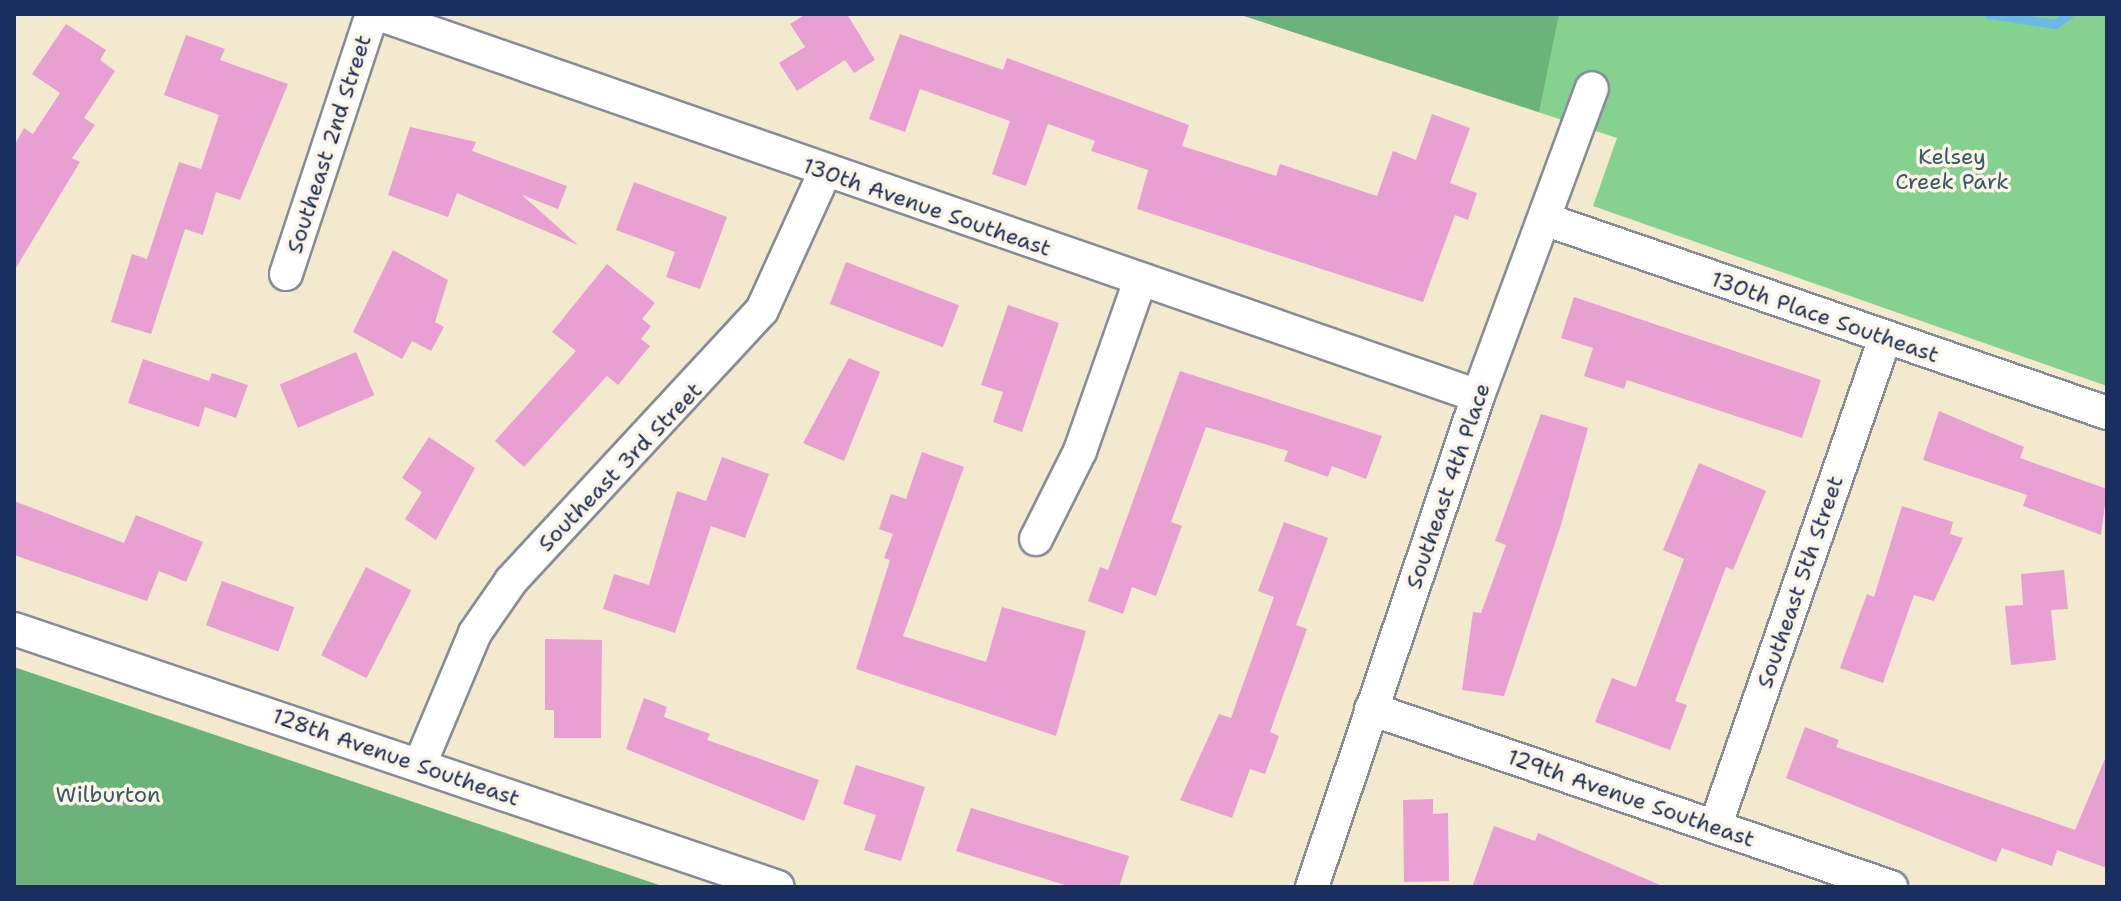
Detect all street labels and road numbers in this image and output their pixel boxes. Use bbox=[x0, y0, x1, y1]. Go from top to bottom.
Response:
street label: Southeast 2nd Street bbox=[281, 31, 377, 257]
street label: 130th Avenue Southeast bbox=[799, 152, 1055, 262]
street label: 130th Place Southeast bbox=[1708, 266, 1942, 368]
street label: Southeast 3rd Street bbox=[533, 377, 707, 557]
street label: Southeast 4th Place bbox=[1400, 380, 1496, 592]
street label: Southeast 5th Street bbox=[1751, 472, 1849, 692]
street label: 128th Avenue Southeast bbox=[269, 702, 523, 812]
street label: 129th Avenue Southeast bbox=[1504, 743, 1758, 853]

